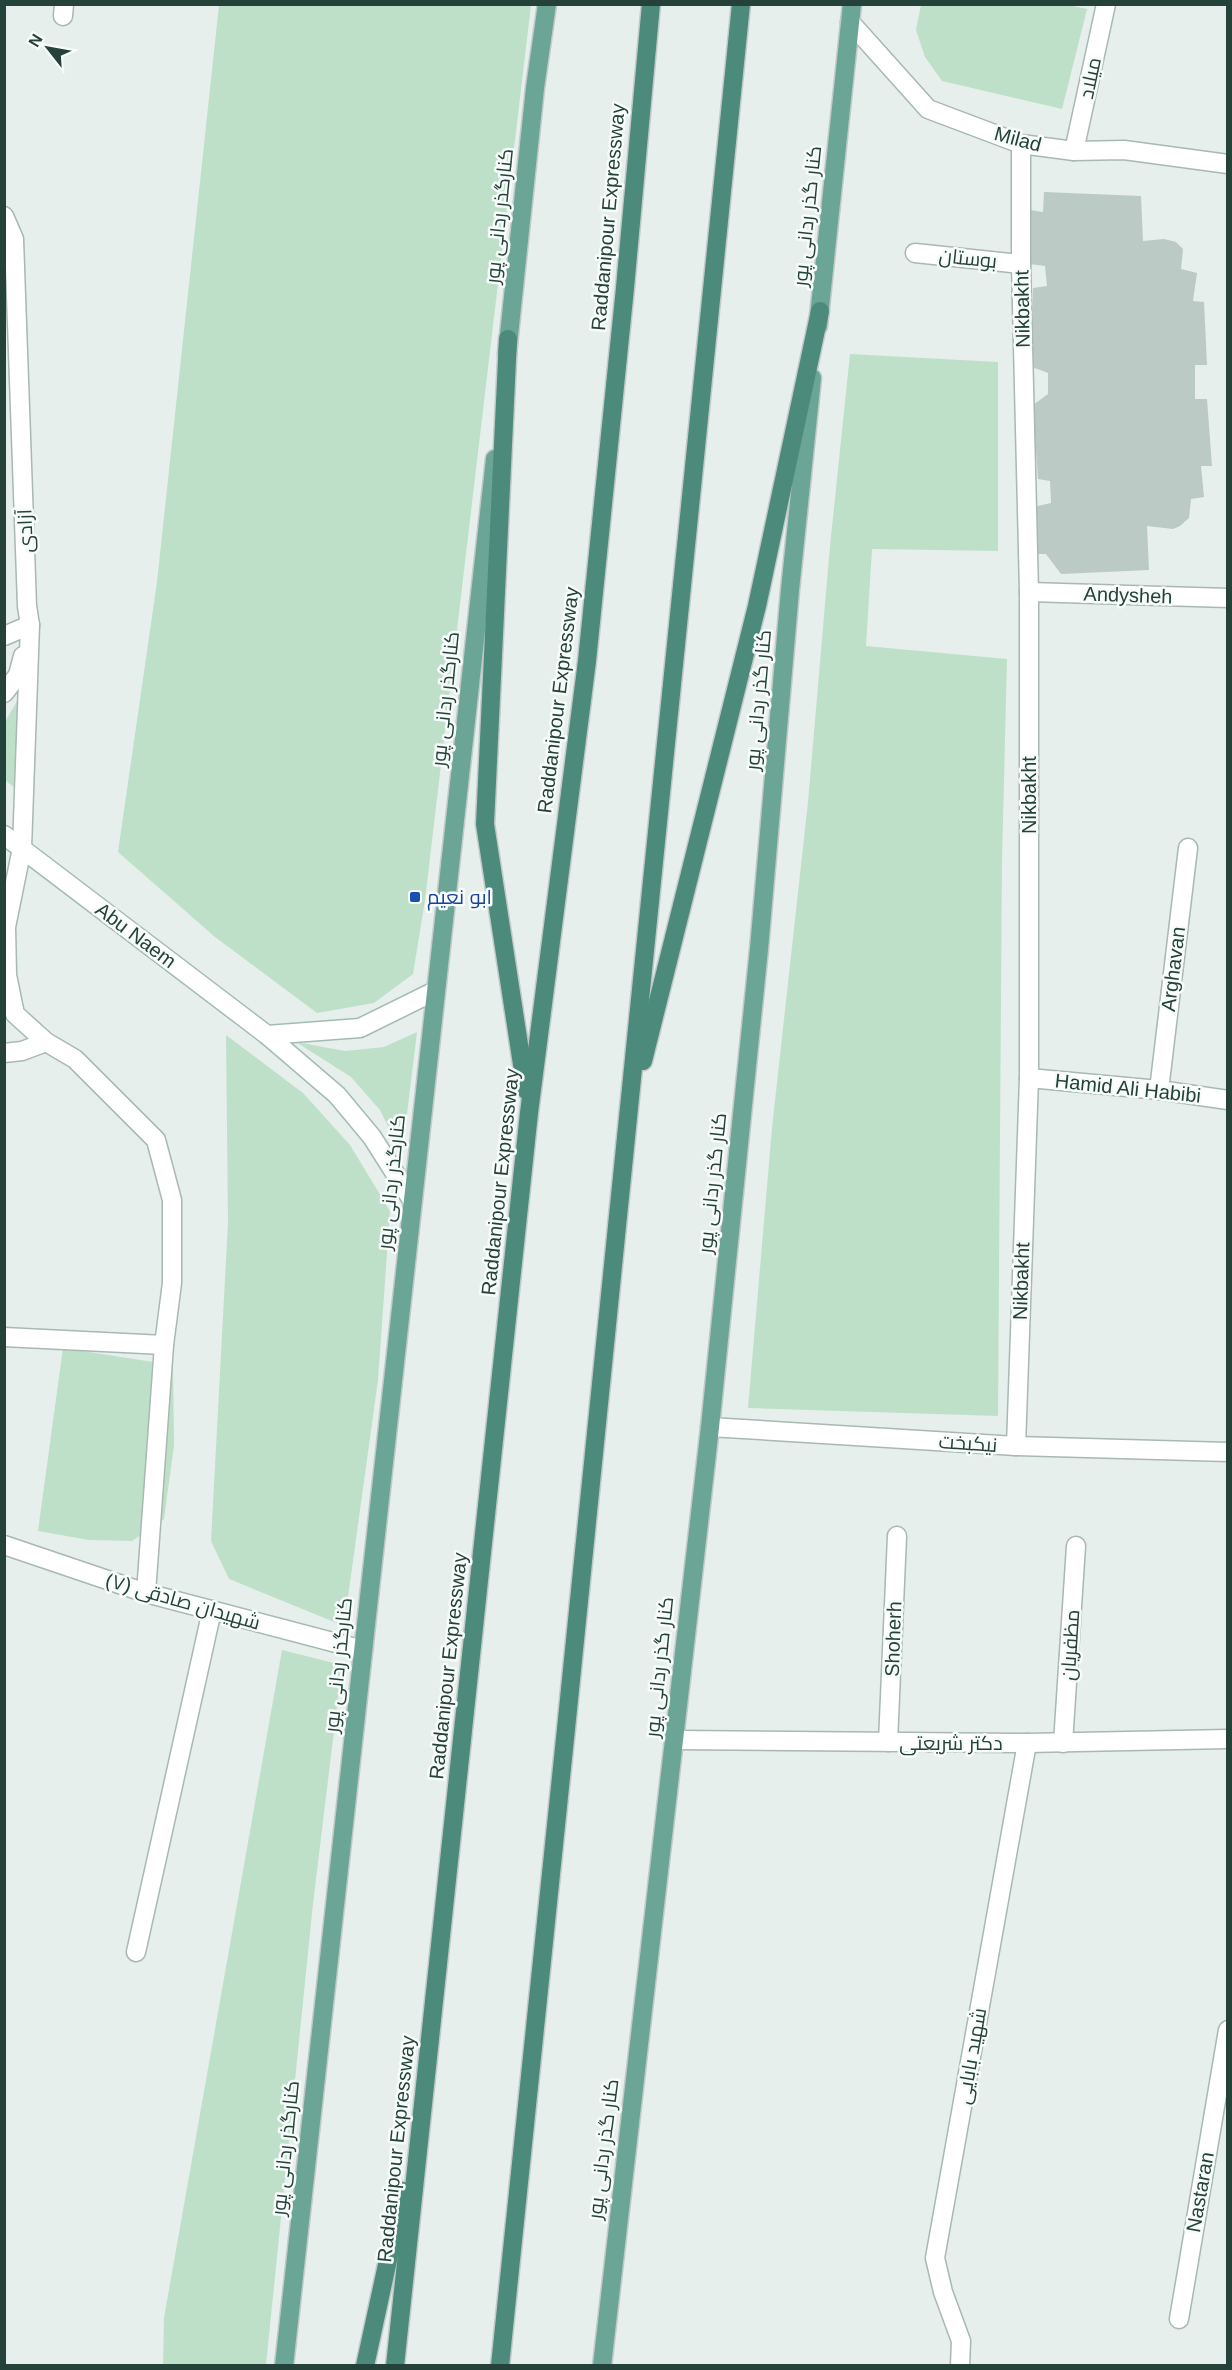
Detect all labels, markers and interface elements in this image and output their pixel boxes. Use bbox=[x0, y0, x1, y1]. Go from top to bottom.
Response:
north arrow bbox=[18, 18, 78, 78]
text: N bbox=[25, 31, 46, 50]
street label: میلاد bbox=[1075, 55, 1105, 101]
street label: Raddanipour Expressway bbox=[587, 103, 629, 331]
street label: Milad bbox=[992, 122, 1044, 156]
street label: کنار گذر ردانی پور bbox=[789, 145, 827, 289]
street label: کنارگذر ردانی پور bbox=[481, 147, 519, 286]
street label: بوستان bbox=[938, 244, 998, 274]
street label: Nikbakht bbox=[1010, 269, 1034, 348]
street label: آزادی bbox=[13, 508, 39, 553]
street label: Andysheh bbox=[1083, 582, 1173, 608]
street label: Raddanipour Expressway bbox=[533, 586, 583, 814]
street label: کنار گذر ردانی پور bbox=[741, 629, 777, 772]
street label: کنارگذر ردانی پور bbox=[427, 630, 465, 769]
street label: Nikbakht bbox=[1018, 756, 1040, 834]
place label: ابو نعیم bbox=[427, 886, 492, 911]
marker: ابو نعیم bbox=[408, 890, 422, 904]
street label: Abu Naem bbox=[92, 898, 180, 972]
street label: Arghavan bbox=[1157, 925, 1189, 1013]
street label: Raddanipour Expressway bbox=[477, 1068, 523, 1296]
street label: Hamid Ali Habibi bbox=[1054, 1069, 1202, 1107]
street label: کنار گذر ردانی پور bbox=[694, 1112, 732, 1256]
street label: کنارگذر ردانی پور bbox=[373, 1113, 411, 1252]
street label: Nikbakht bbox=[1009, 1241, 1033, 1320]
street label: نیکبخت bbox=[938, 1430, 998, 1456]
street label: Raddanipour Expressway bbox=[425, 1552, 471, 1780]
street label: شهیدان صادقی (۷) bbox=[103, 1568, 263, 1636]
street label: کنارگذر ردانی پور bbox=[320, 1596, 358, 1735]
street label: کنار گذر ردانی پور bbox=[641, 1596, 679, 1740]
street label: Shoherh bbox=[881, 1601, 905, 1677]
street label: مظفریان bbox=[1057, 1609, 1085, 1681]
street label: دکتر شریعتی bbox=[899, 1732, 1003, 1756]
street label: شهید بابایی bbox=[952, 2006, 992, 2106]
street label: Raddanipour Expressway bbox=[373, 2035, 419, 2263]
street label: کنار گذر ردانی پور bbox=[583, 2078, 625, 2222]
street label: کنارگذر ردانی پور bbox=[267, 2079, 305, 2218]
street label: Nastaran bbox=[1182, 2150, 1218, 2234]

